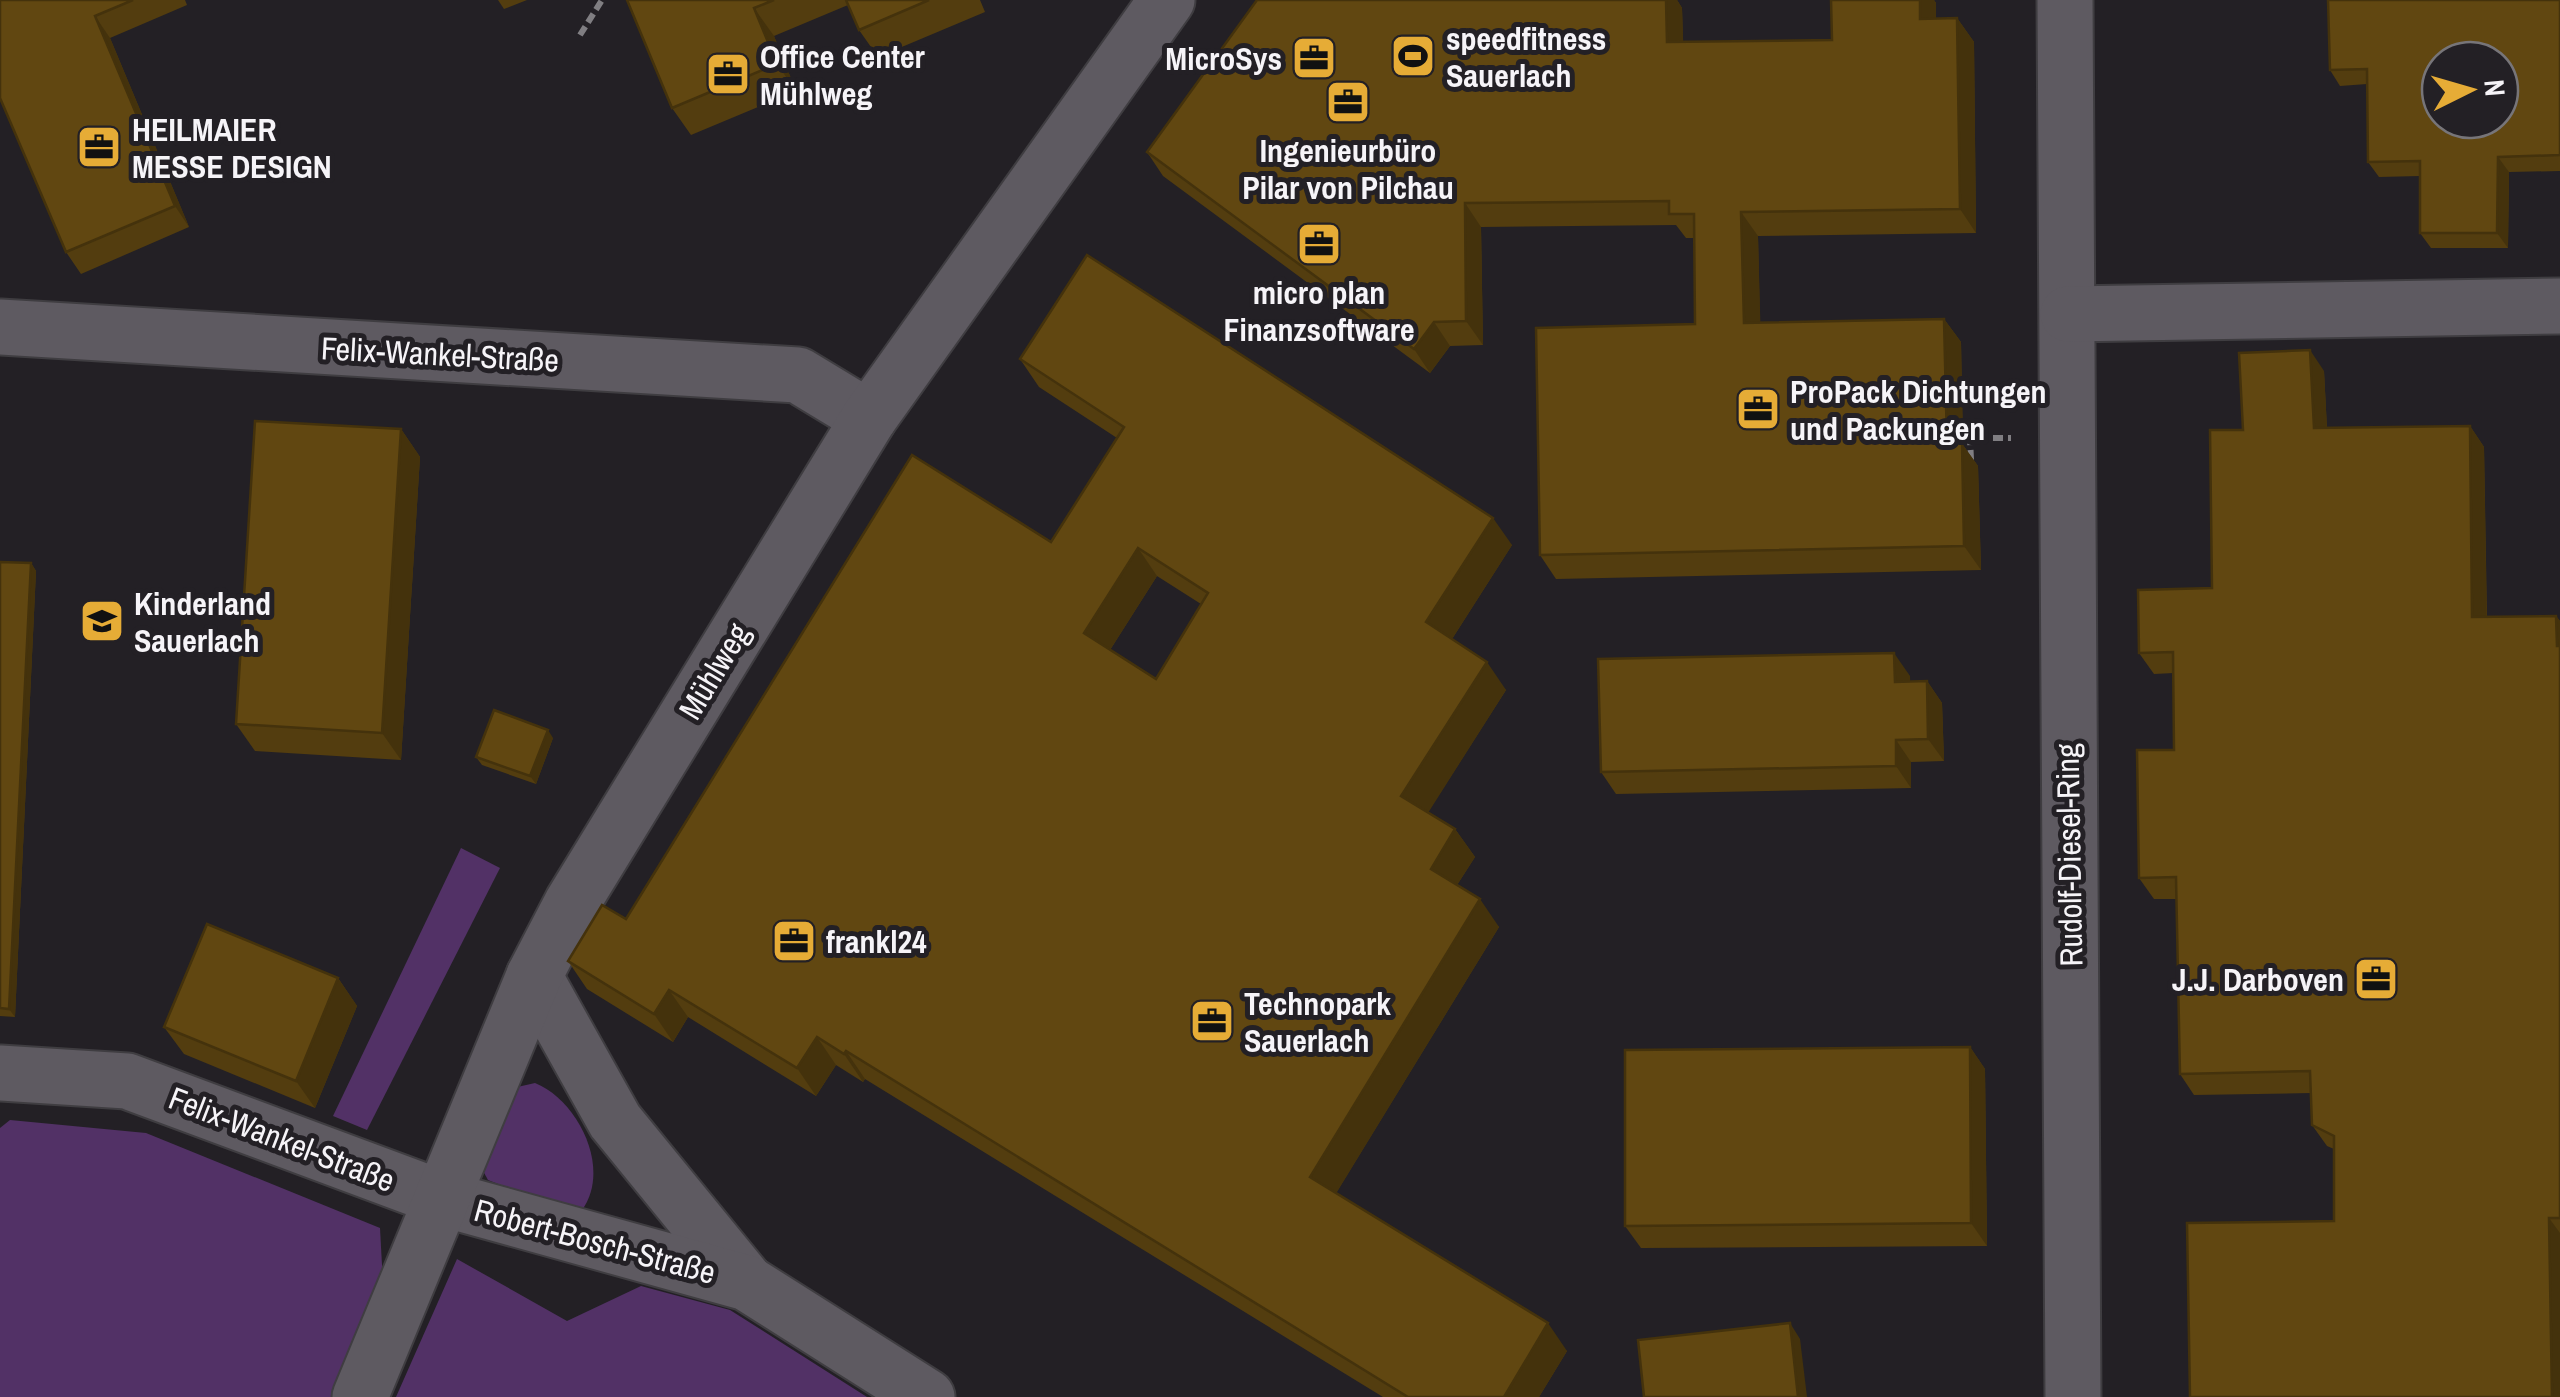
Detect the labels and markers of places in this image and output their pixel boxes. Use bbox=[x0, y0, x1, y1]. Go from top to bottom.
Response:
place label: speedfitness Sauerlach bbox=[1446, 17, 1606, 97]
sports icon: speedfitness Sauerlach bbox=[1390, 33, 1436, 79]
place label: Office Center Mühlweg bbox=[760, 35, 926, 115]
office icon: MicroSys bbox=[1291, 35, 1337, 81]
place label: MicroSys bbox=[1165, 37, 1282, 80]
office icon: Office Center Mühlweg bbox=[705, 51, 751, 97]
office icon: Ingenieurbüro Pilar von Pilchau bbox=[1325, 79, 1371, 125]
place label: HEILMAIER MESSE DESIGN bbox=[132, 108, 332, 188]
office icon: HEILMAIER MESSE DESIGN bbox=[76, 124, 122, 170]
place label: Ingenieurbüro Pilar von Pilchau bbox=[1242, 129, 1454, 209]
office icon: micro plan Finanzsoftware bbox=[1296, 221, 1342, 267]
place label: micro plan Finanzsoftware bbox=[1223, 271, 1415, 351]
place label: ProPack Dichtungen und Packungen bbox=[1790, 370, 2047, 450]
office icon: ProPack Dichtungen und Packungen bbox=[1735, 386, 1781, 432]
place label: Kinderland Sauerlach bbox=[134, 582, 271, 662]
school or university icon: Kinderland Sauerlach bbox=[79, 598, 125, 644]
office icon: frankl24 bbox=[771, 918, 817, 964]
place label: frankl24 bbox=[826, 920, 927, 963]
office icon: J.J. Darboven bbox=[2353, 956, 2399, 1002]
place label: J.J. Darboven bbox=[2172, 958, 2344, 1001]
place label: Technopark Sauerlach bbox=[1244, 982, 1391, 1062]
office icon: Technopark Sauerlach bbox=[1189, 998, 1235, 1044]

